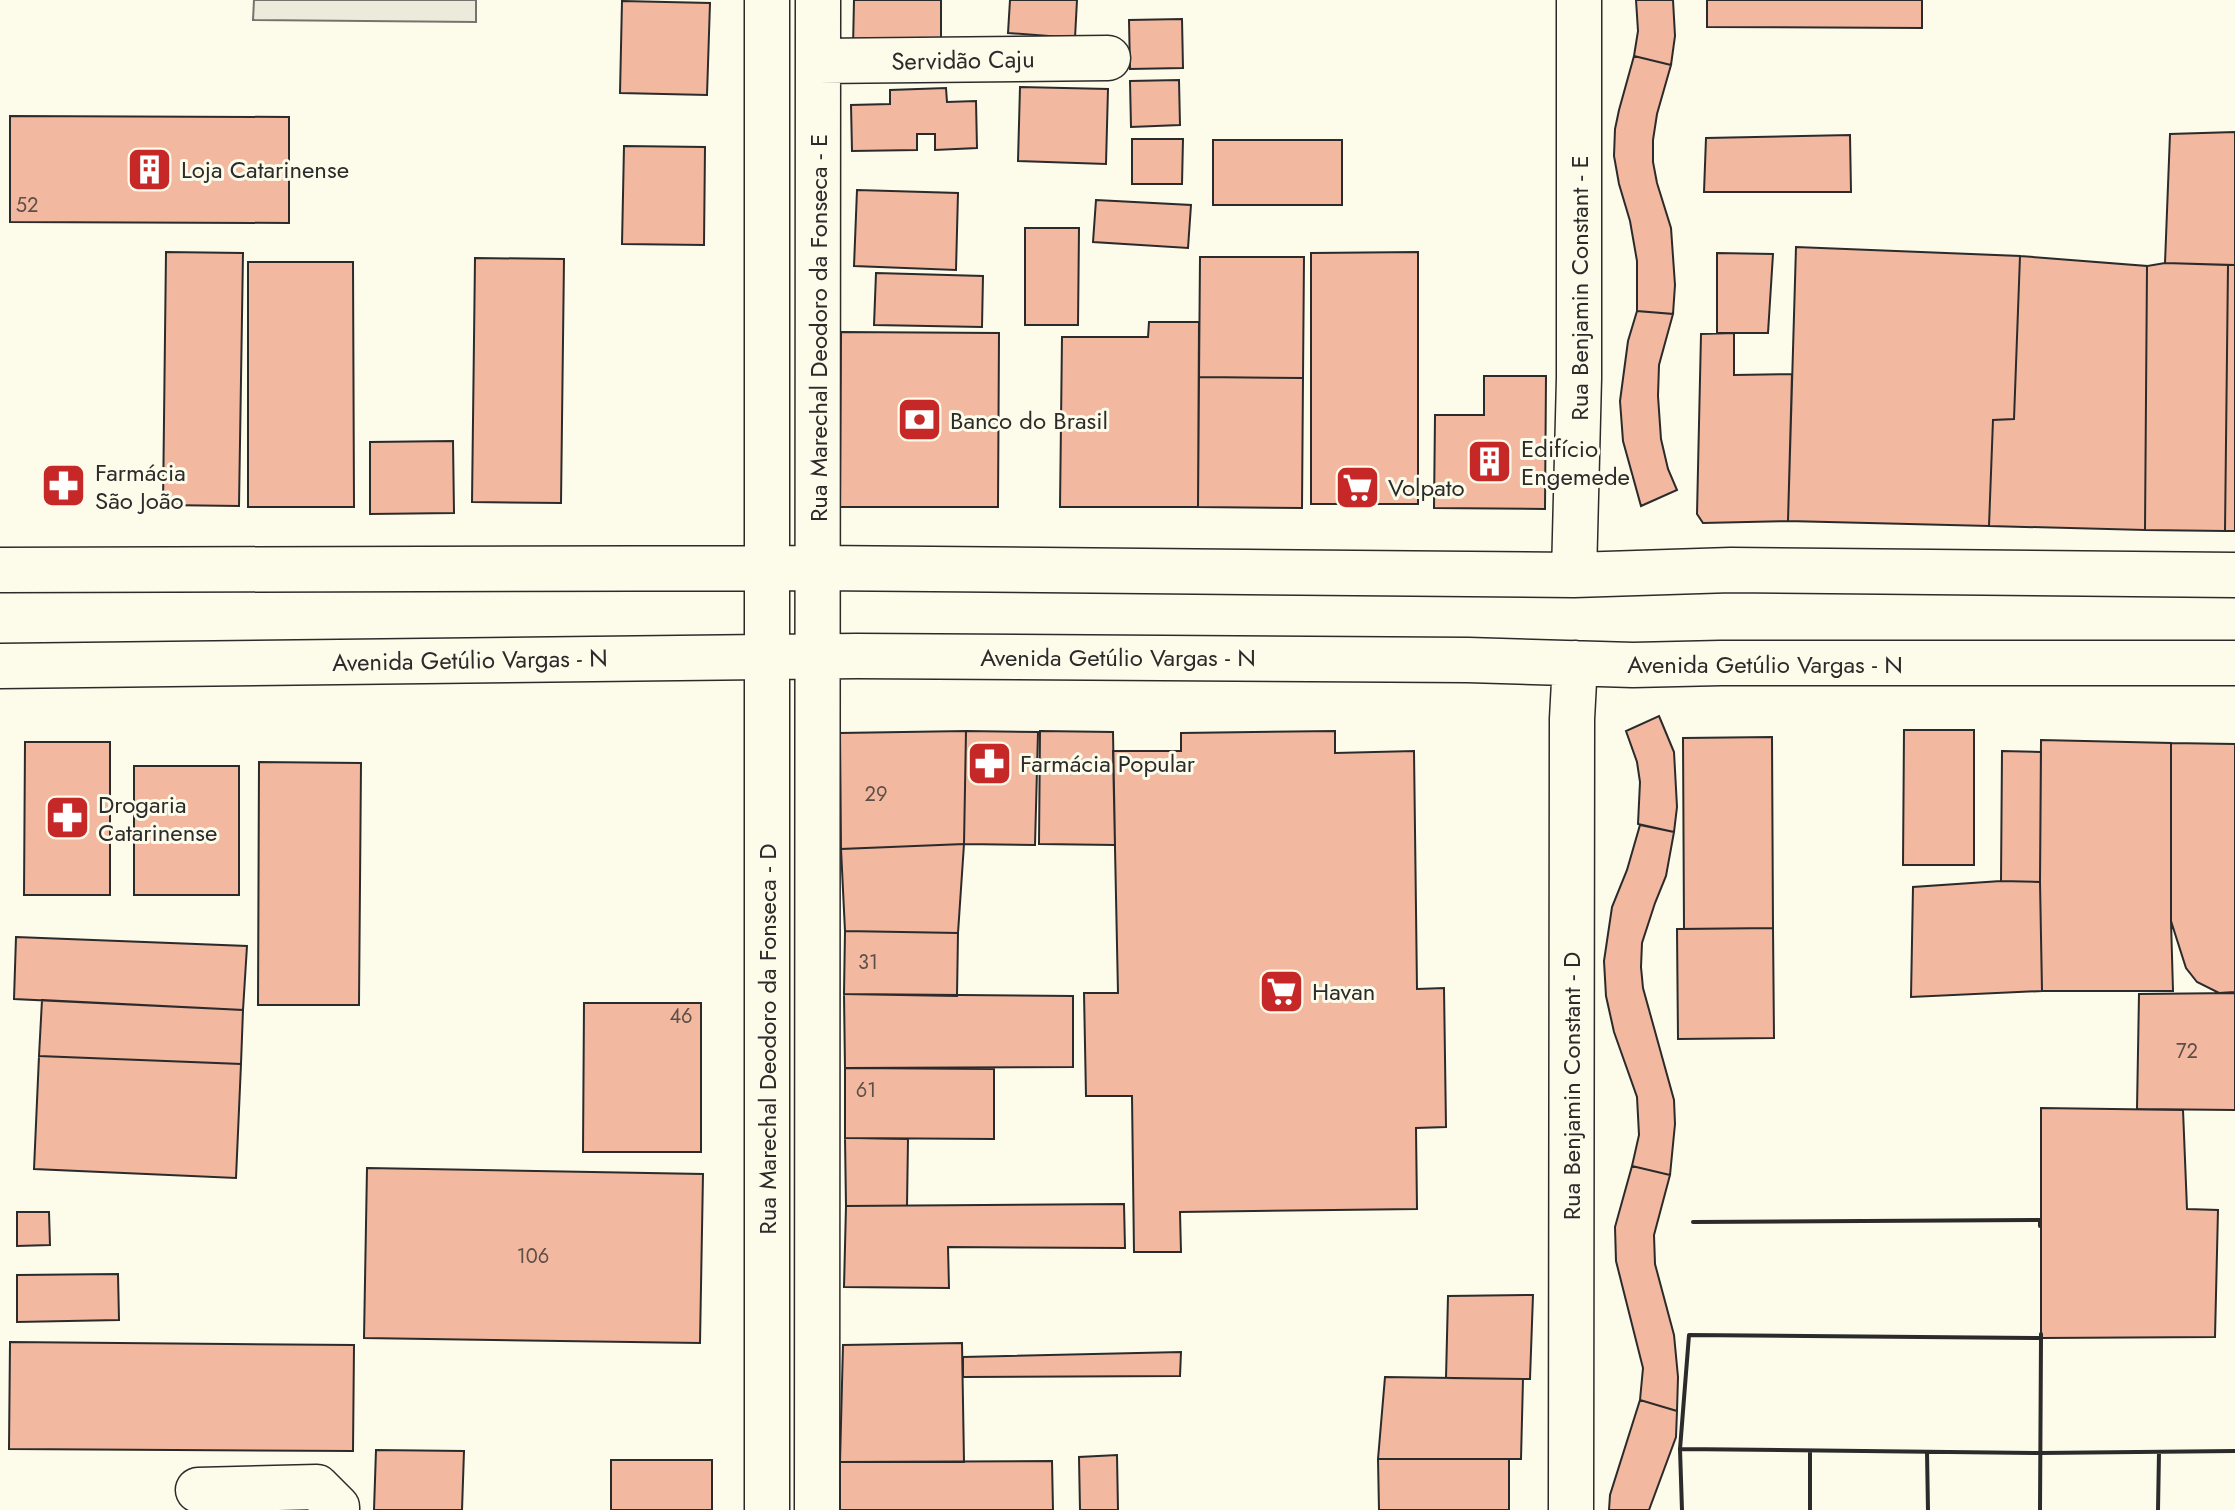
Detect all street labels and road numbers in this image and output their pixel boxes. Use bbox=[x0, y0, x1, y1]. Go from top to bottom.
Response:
street label: Servidão Caju bbox=[891, 41, 1035, 79]
street label: Rua Marechal Deodoro da Fonseca - E bbox=[801, 134, 836, 522]
street label: Rua Benjamin Constant - E bbox=[1562, 155, 1597, 421]
street label: Avenida Getúlio Vargas - N bbox=[332, 640, 608, 680]
street label: Avenida Getúlio Vargas - N bbox=[980, 640, 1256, 675]
street label: Avenida Getúlio Vargas - N bbox=[1627, 647, 1903, 682]
street label: Rua Marechal Deodoro da Fonseca - D bbox=[750, 843, 785, 1235]
street label: Rua Benjamin Constant - D bbox=[1554, 952, 1589, 1220]

